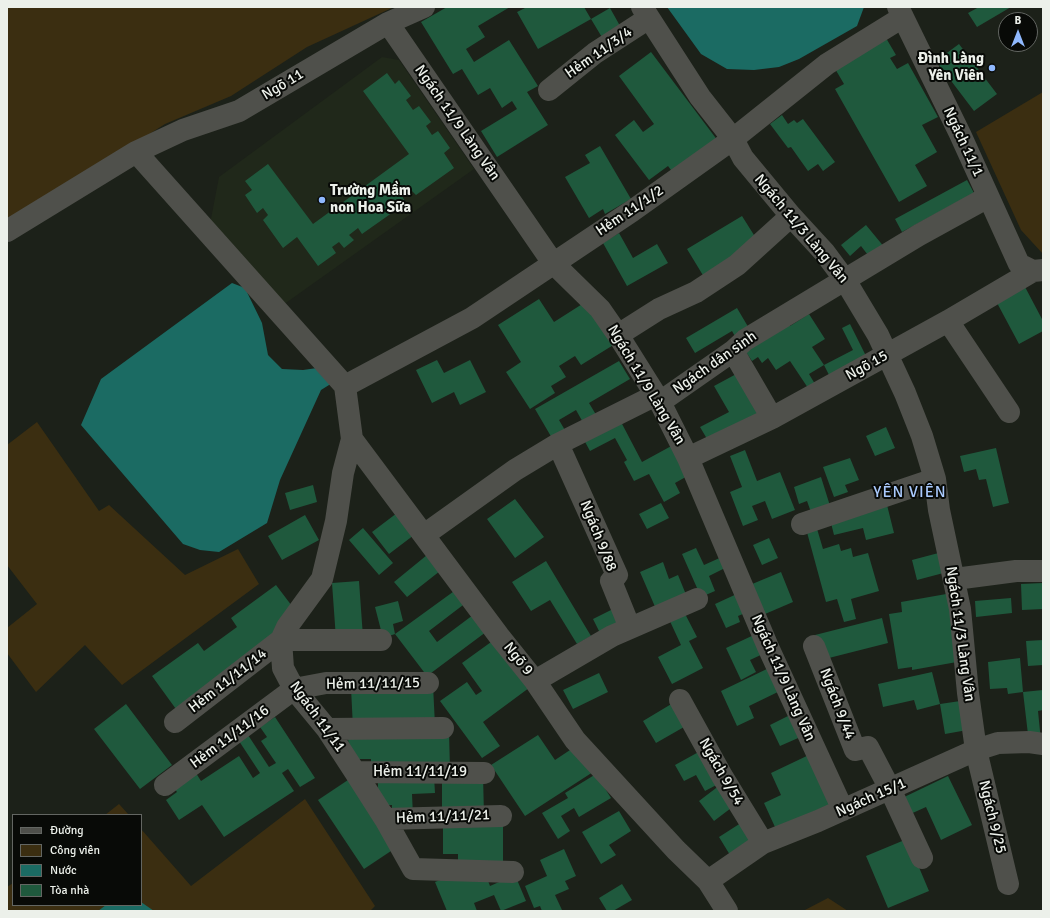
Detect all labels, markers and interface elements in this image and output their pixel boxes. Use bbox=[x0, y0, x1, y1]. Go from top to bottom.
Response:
north arrow bbox=[998, 12, 1038, 52]
text: B bbox=[1015, 14, 1021, 27]
street label: Hẻm 11/3/4 bbox=[562, 23, 636, 83]
place label: Đình Làng Yên Viên bbox=[918, 50, 984, 85]
street label: Ngách 11/9 Làng Vân bbox=[410, 62, 504, 184]
marker: Đình Làng Yên Viên bbox=[987, 63, 997, 73]
street label: Ngõ 11 bbox=[259, 66, 307, 104]
street label: Ngách 11/1 bbox=[939, 104, 987, 180]
street label: Ngách 11/3 Làng Vân bbox=[750, 171, 852, 287]
place label: Trường Mầm non Hoa Sữa bbox=[330, 182, 411, 217]
street label: Hẻm 11/1/2 bbox=[593, 182, 667, 240]
marker: Trường Mầm non Hoa Sữa bbox=[317, 195, 327, 205]
street label: Ngách 11/9 Làng Vân bbox=[603, 322, 689, 448]
street label: Ngách dân sinh bbox=[670, 327, 760, 399]
street label: Ngõ 15 bbox=[843, 347, 891, 385]
district label: YÊN VIÊN bbox=[873, 483, 947, 503]
street label: Ngách 9/88 bbox=[576, 498, 620, 574]
street label: Ngách 11/3 Làng Vân bbox=[942, 565, 978, 703]
street label: Ngách 11/9 Làng Vân bbox=[747, 612, 819, 744]
street label: Ngõ 9 bbox=[499, 639, 537, 679]
street label: Hẻm 11/11/14 bbox=[185, 645, 271, 717]
street label: Ngách 9/44 bbox=[815, 666, 859, 742]
street label: Hẻm 11/11/15 bbox=[326, 674, 420, 694]
street label: Ngách 11/11 bbox=[285, 678, 349, 756]
street label: Hẻm 11/11/16 bbox=[187, 701, 273, 773]
street label: Ngách 9/54 bbox=[694, 735, 748, 809]
street label: Hẻm 11/11/19 bbox=[373, 763, 467, 781]
street label: Ngách 15/1 bbox=[833, 775, 909, 821]
street label: Ngách 9/25 bbox=[974, 779, 1010, 855]
street label: Hẻm 11/11/21 bbox=[396, 806, 490, 828]
legend bbox=[12, 814, 142, 906]
text: Đường bbox=[50, 823, 84, 838]
text: Công viên bbox=[50, 843, 100, 858]
text: Nước bbox=[50, 863, 77, 878]
text: Tòa nhà bbox=[50, 883, 89, 898]

